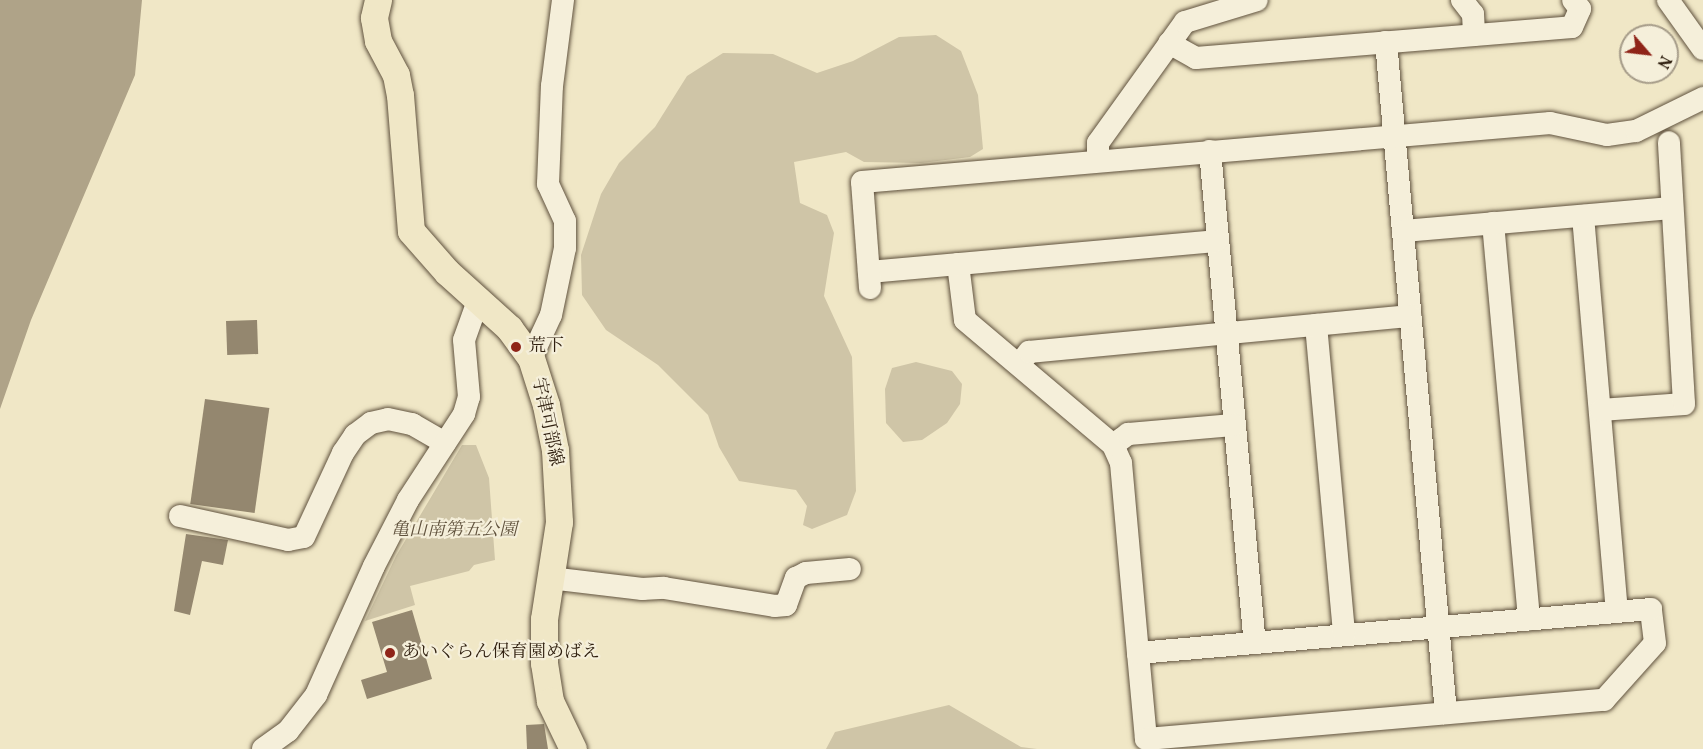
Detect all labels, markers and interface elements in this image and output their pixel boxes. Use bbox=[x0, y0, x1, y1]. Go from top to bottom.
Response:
north arrow bbox=[1619, 24, 1679, 84]
text: N bbox=[1651, 51, 1676, 72]
place label: 荒下 bbox=[528, 336, 564, 358]
marker: 荒下 bbox=[509, 340, 523, 354]
street label: 宇津可部線 bbox=[526, 376, 566, 468]
park label: 亀山南第五公園 bbox=[391, 520, 517, 542]
place label: あいぐらん保育園めばえ bbox=[402, 642, 600, 664]
marker: あいぐらん保育園めばえ bbox=[383, 646, 397, 660]

